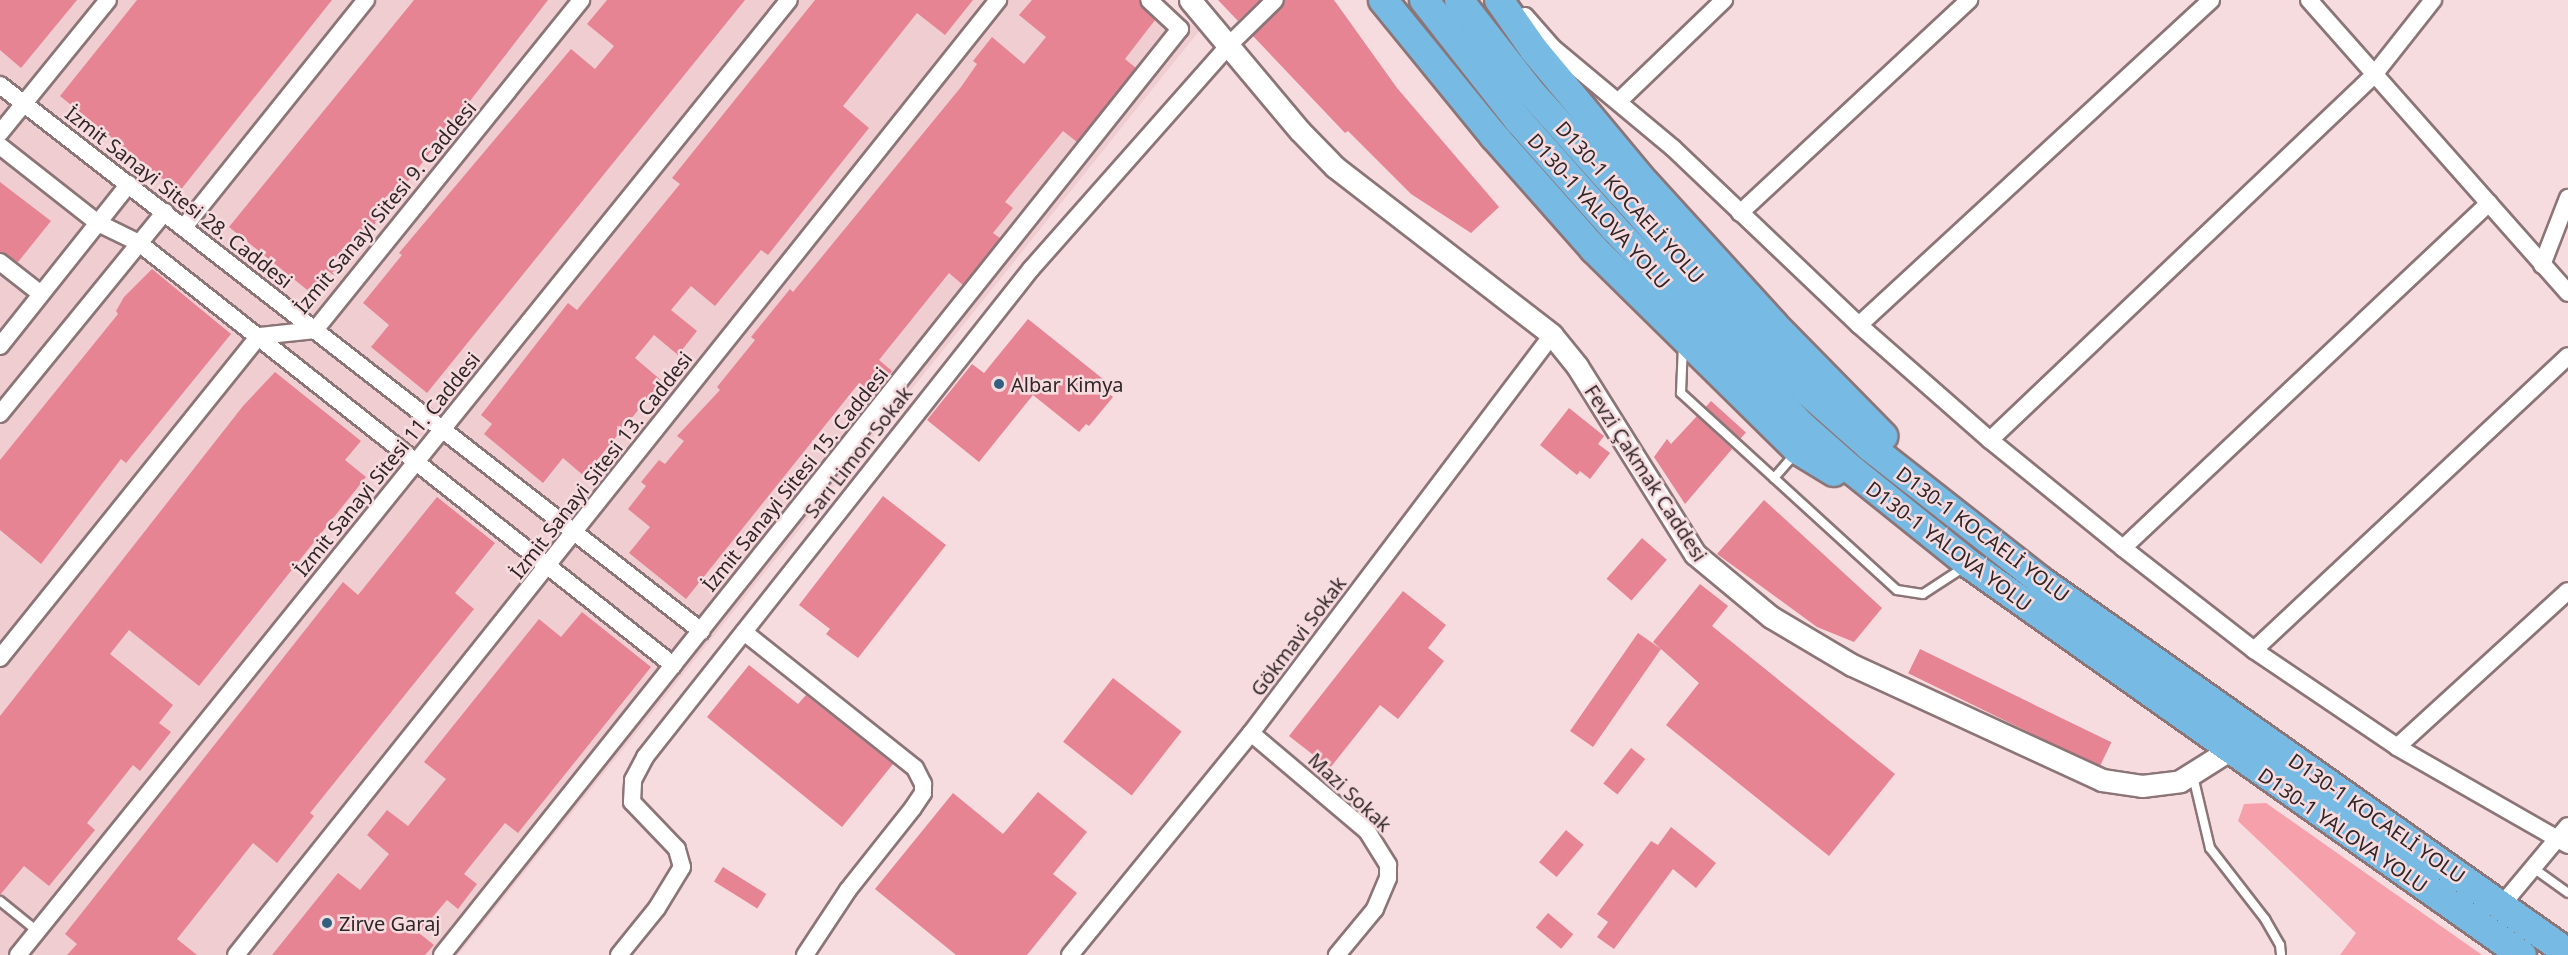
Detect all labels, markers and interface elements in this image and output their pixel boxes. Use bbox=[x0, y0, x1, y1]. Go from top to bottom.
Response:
street label: İzmit Sanayi Sitesi 9. Caddesi bbox=[289, 96, 481, 318]
street label: İzmit Sanayi Sitesi 28. Caddesi bbox=[61, 101, 297, 293]
street label: D130-1 KOCAELİ YOLU bbox=[1551, 116, 1709, 288]
street label: D130-1 YALOVA YOLU bbox=[1523, 128, 1675, 294]
street label: İzmit Sanayi Sitesi 11. Caddesi bbox=[289, 347, 485, 581]
street label: İzmit Sanayi Sitesi 13. Caddesi bbox=[505, 347, 697, 583]
street label: İzmit Sanayi Sitesi 15. Caddesi bbox=[697, 362, 893, 596]
place label: Albar Kimya bbox=[1011, 372, 1124, 396]
marker: Albar Kimya bbox=[992, 377, 1006, 391]
street label: Fevzi Çakmak Caddesi bbox=[1580, 380, 1712, 566]
street label: Sarı Limon Sokak bbox=[799, 381, 917, 523]
street label: D130-1 KOCAELİ YOLU bbox=[1892, 461, 2074, 607]
street label: D130-1 YALOVA YOLU bbox=[1862, 476, 2036, 616]
street label: Gökmavi Sokak bbox=[1245, 572, 1351, 700]
street label: Mazi Sokak bbox=[1304, 747, 1396, 837]
street label: D130-1 KOCAELİ YOLU bbox=[2284, 748, 2470, 888]
street label: D130-1 YALOVA YOLU bbox=[2254, 763, 2432, 897]
place label: Zirve Garaj bbox=[339, 911, 441, 935]
marker: Zirve Garaj bbox=[320, 916, 334, 930]

